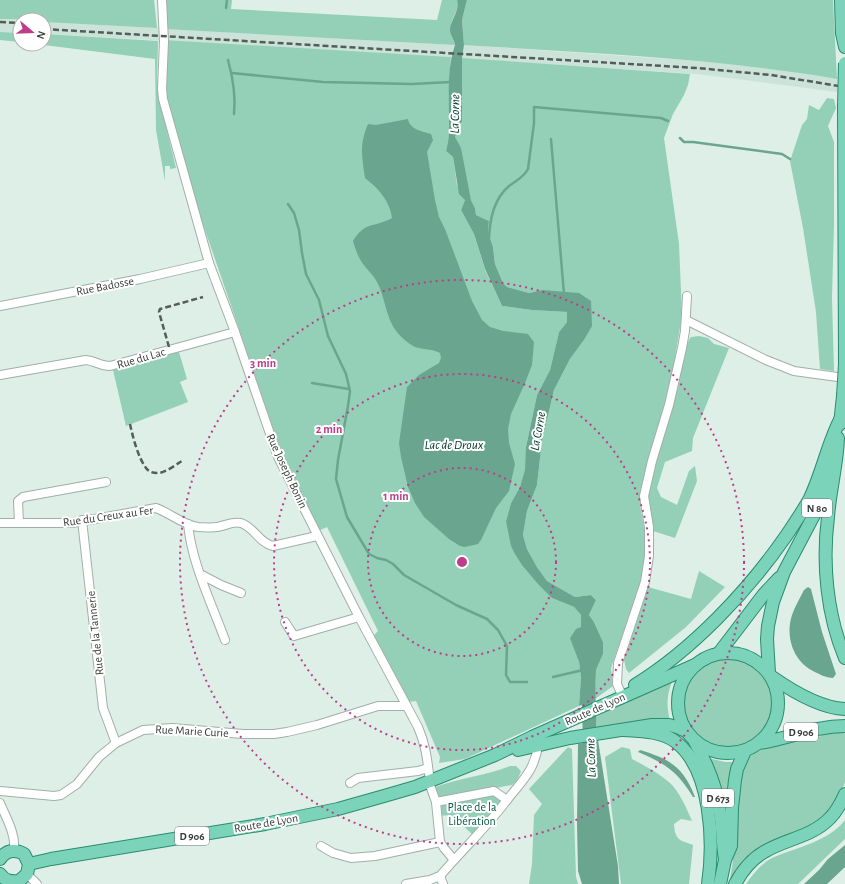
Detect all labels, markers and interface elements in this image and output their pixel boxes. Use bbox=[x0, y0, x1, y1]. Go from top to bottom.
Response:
north arrow bbox=[12, 12, 52, 52]
text: N bbox=[35, 30, 47, 41]
water label: La Corne bbox=[449, 94, 462, 134]
street label: Rue Badosse bbox=[75, 275, 135, 297]
street label: Rue du Lac bbox=[116, 345, 167, 371]
text: 3 min bbox=[250, 357, 276, 369]
water label: La Corne bbox=[529, 411, 548, 452]
text: 2 min bbox=[316, 423, 342, 435]
street label: Rue Joseph Bonin bbox=[264, 432, 310, 510]
water label: Lac de Droux bbox=[424, 439, 484, 452]
text: 1 min bbox=[383, 490, 409, 502]
road number: N 80 bbox=[802, 499, 832, 517]
street label: Rue du Creux au Fer bbox=[62, 504, 154, 528]
centre of rings bbox=[455, 555, 469, 569]
street label: Rue de la Tannerie bbox=[85, 590, 105, 676]
street label: Route de Lyon bbox=[563, 690, 627, 729]
street label: Rue Marie Curie bbox=[155, 723, 229, 739]
road number: D 906 bbox=[784, 723, 818, 741]
water label: La Corne bbox=[584, 738, 599, 778]
road number: D 673 bbox=[702, 789, 734, 807]
park label: Place de la Libération bbox=[447, 801, 497, 827]
street label: Route de Lyon bbox=[233, 811, 299, 836]
road number: D 906 bbox=[175, 827, 209, 845]

